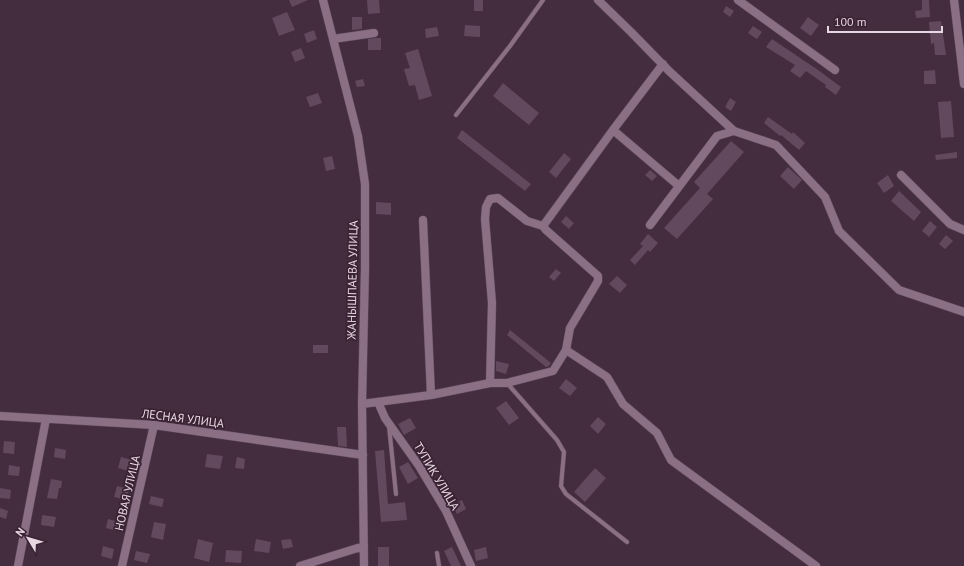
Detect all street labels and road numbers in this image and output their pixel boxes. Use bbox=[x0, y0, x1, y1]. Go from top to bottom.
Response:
street label: ЖАНЫШПАЕВА УЛИЦА bbox=[343, 220, 361, 341]
street label: ЛЕСНАЯ УЛИЦА bbox=[140, 405, 225, 430]
street label: ТУПИК УЛИЦА bbox=[411, 439, 463, 513]
street label: НОВАЯ УЛИЦА bbox=[111, 454, 143, 532]

